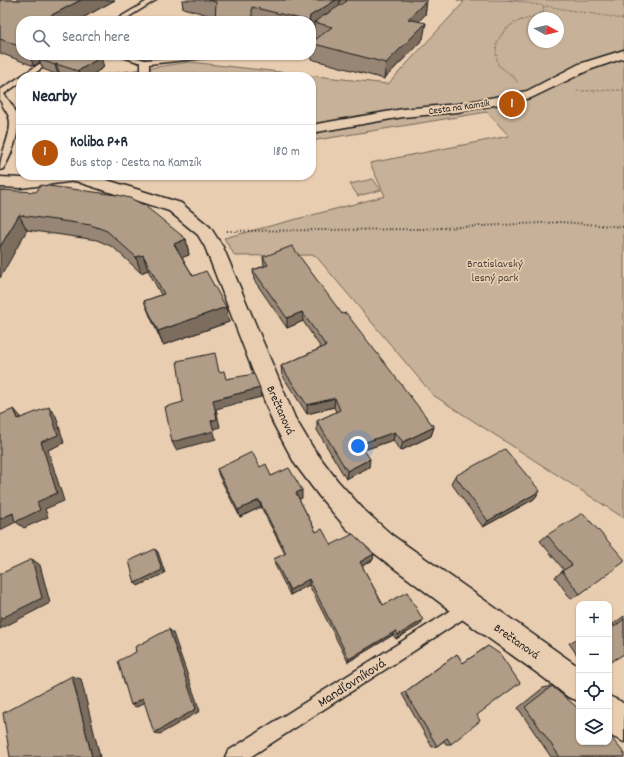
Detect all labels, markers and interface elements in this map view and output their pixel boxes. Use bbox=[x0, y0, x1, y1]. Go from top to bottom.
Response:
north arrow bbox=[528, 12, 564, 48]
search box bbox=[16, 16, 316, 60]
icon: search bbox=[30, 27, 52, 49]
text: Search here bbox=[62, 27, 130, 49]
text: Nearby bbox=[32, 86, 76, 110]
pin: 1 bbox=[499, 89, 525, 119]
street label: Cesta na Kamzík bbox=[428, 97, 491, 119]
text: Koliba P+R bbox=[70, 132, 128, 154]
text: 1 bbox=[44, 143, 46, 162]
text: 180 m bbox=[273, 143, 300, 162]
text: Bus stop · Cesta na Kamzík bbox=[70, 154, 201, 173]
park label: Bratislavský lesný park bbox=[467, 256, 524, 287]
street label: Brečtanová bbox=[261, 383, 298, 438]
your location bbox=[348, 436, 368, 456]
map controls bbox=[576, 601, 612, 745]
button: + bbox=[576, 601, 612, 637]
street label: Brečtanová bbox=[490, 620, 542, 664]
button: − bbox=[576, 637, 612, 673]
street label: Mandľovníková bbox=[314, 654, 390, 713]
button: locate bbox=[576, 673, 612, 709]
button: layers bbox=[576, 709, 612, 745]

